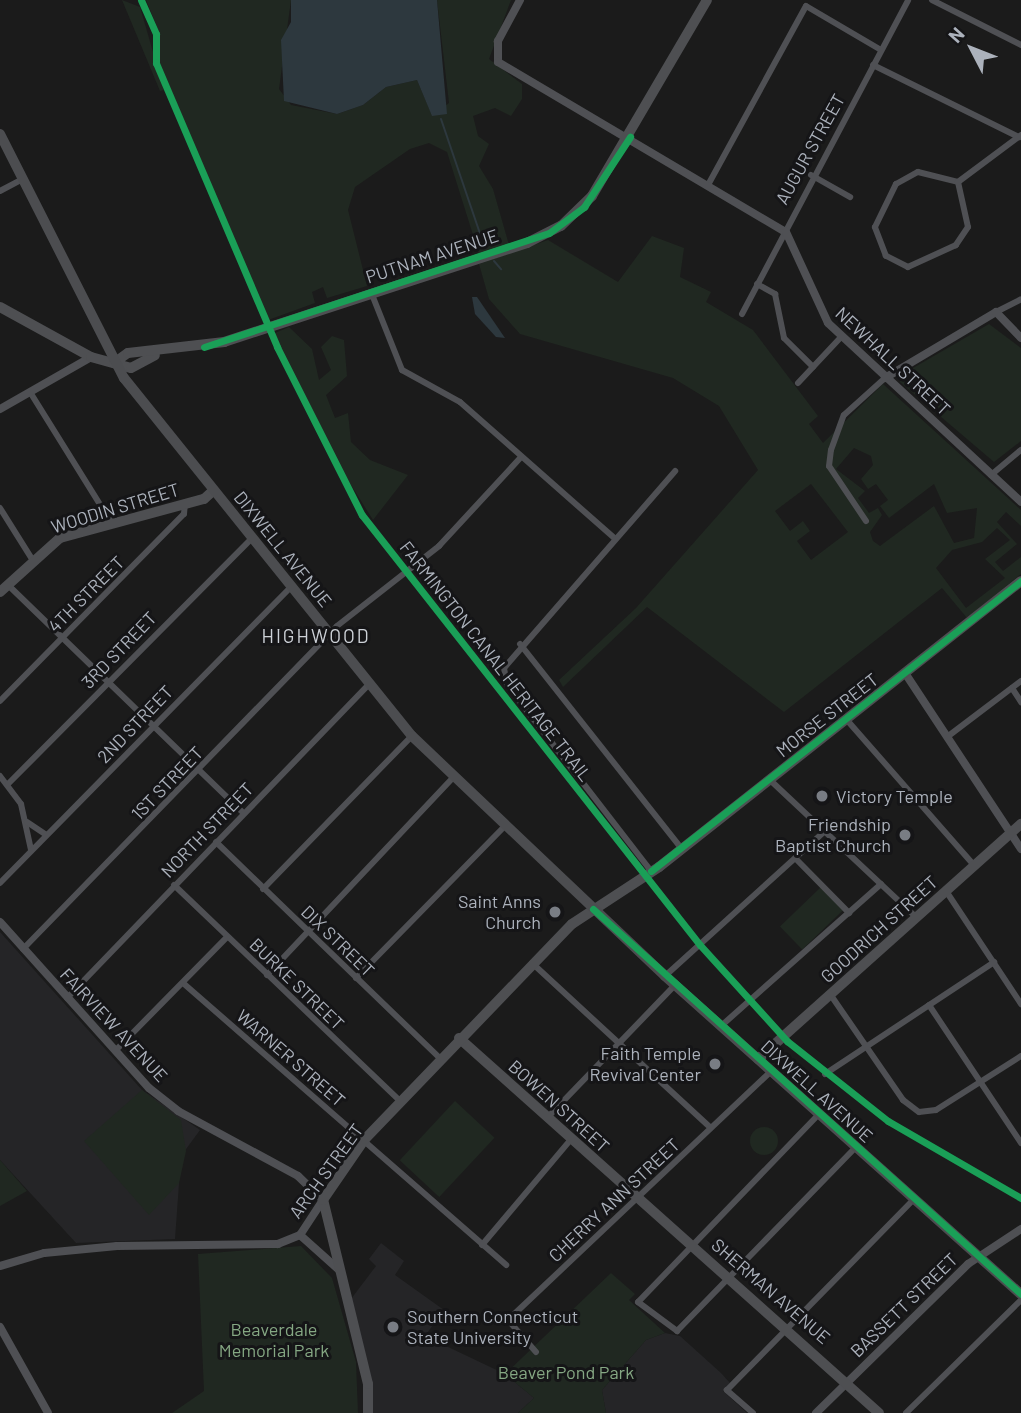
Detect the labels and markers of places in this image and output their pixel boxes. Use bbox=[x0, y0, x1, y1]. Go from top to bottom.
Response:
place label: Victory Temple bbox=[836, 785, 953, 807]
marker: Victory Temple bbox=[814, 788, 830, 804]
place label: Friendship Baptist Church bbox=[775, 814, 891, 856]
marker: Friendship Baptist Church bbox=[897, 827, 913, 843]
place label: Saint Anns Church bbox=[458, 891, 541, 934]
marker: Saint Anns Church bbox=[547, 904, 563, 920]
place label: Faith Temple Revival Center bbox=[590, 1043, 701, 1086]
marker: Faith Temple Revival Center bbox=[707, 1056, 723, 1072]
place label: Southern Connecticut State University bbox=[407, 1306, 578, 1348]
marker: Southern Connecticut State University bbox=[385, 1319, 401, 1335]

